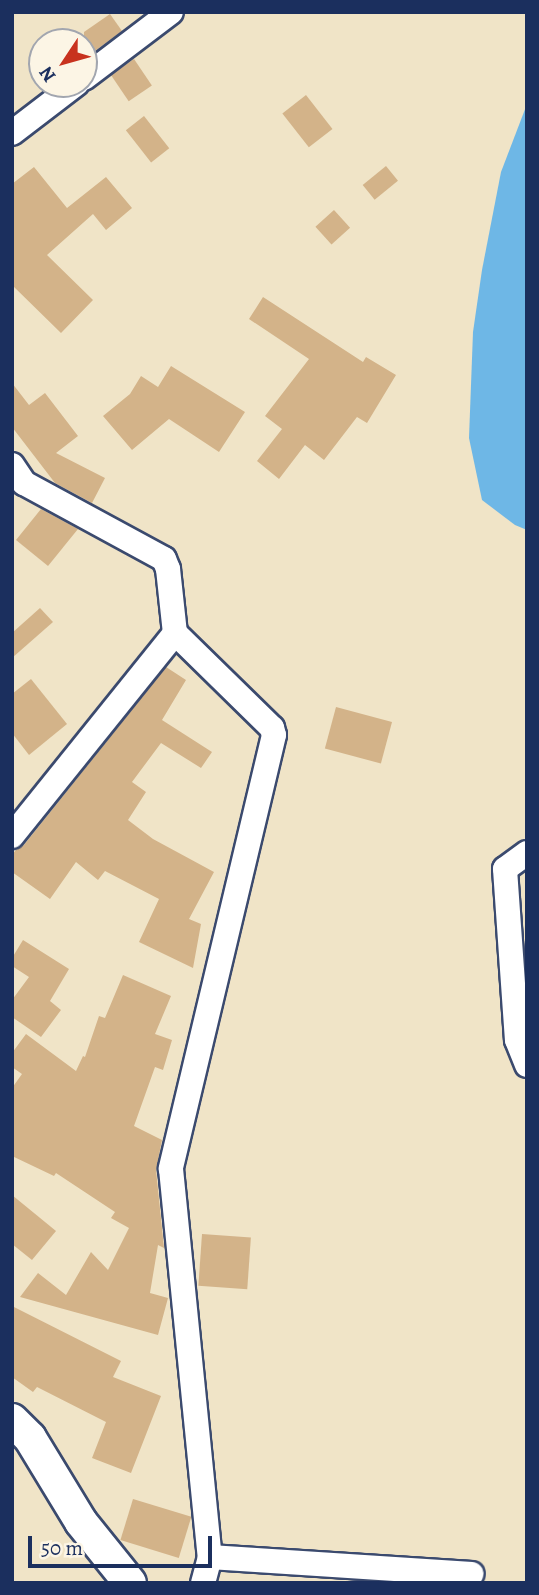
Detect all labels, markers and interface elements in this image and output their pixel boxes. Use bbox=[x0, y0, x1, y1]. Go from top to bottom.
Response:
north arrow bbox=[28, 28, 98, 98]
text: N bbox=[33, 61, 62, 87]
scale bar bbox=[32, 1522, 215, 1566]
text: 50 m bbox=[41, 1534, 83, 1562]

